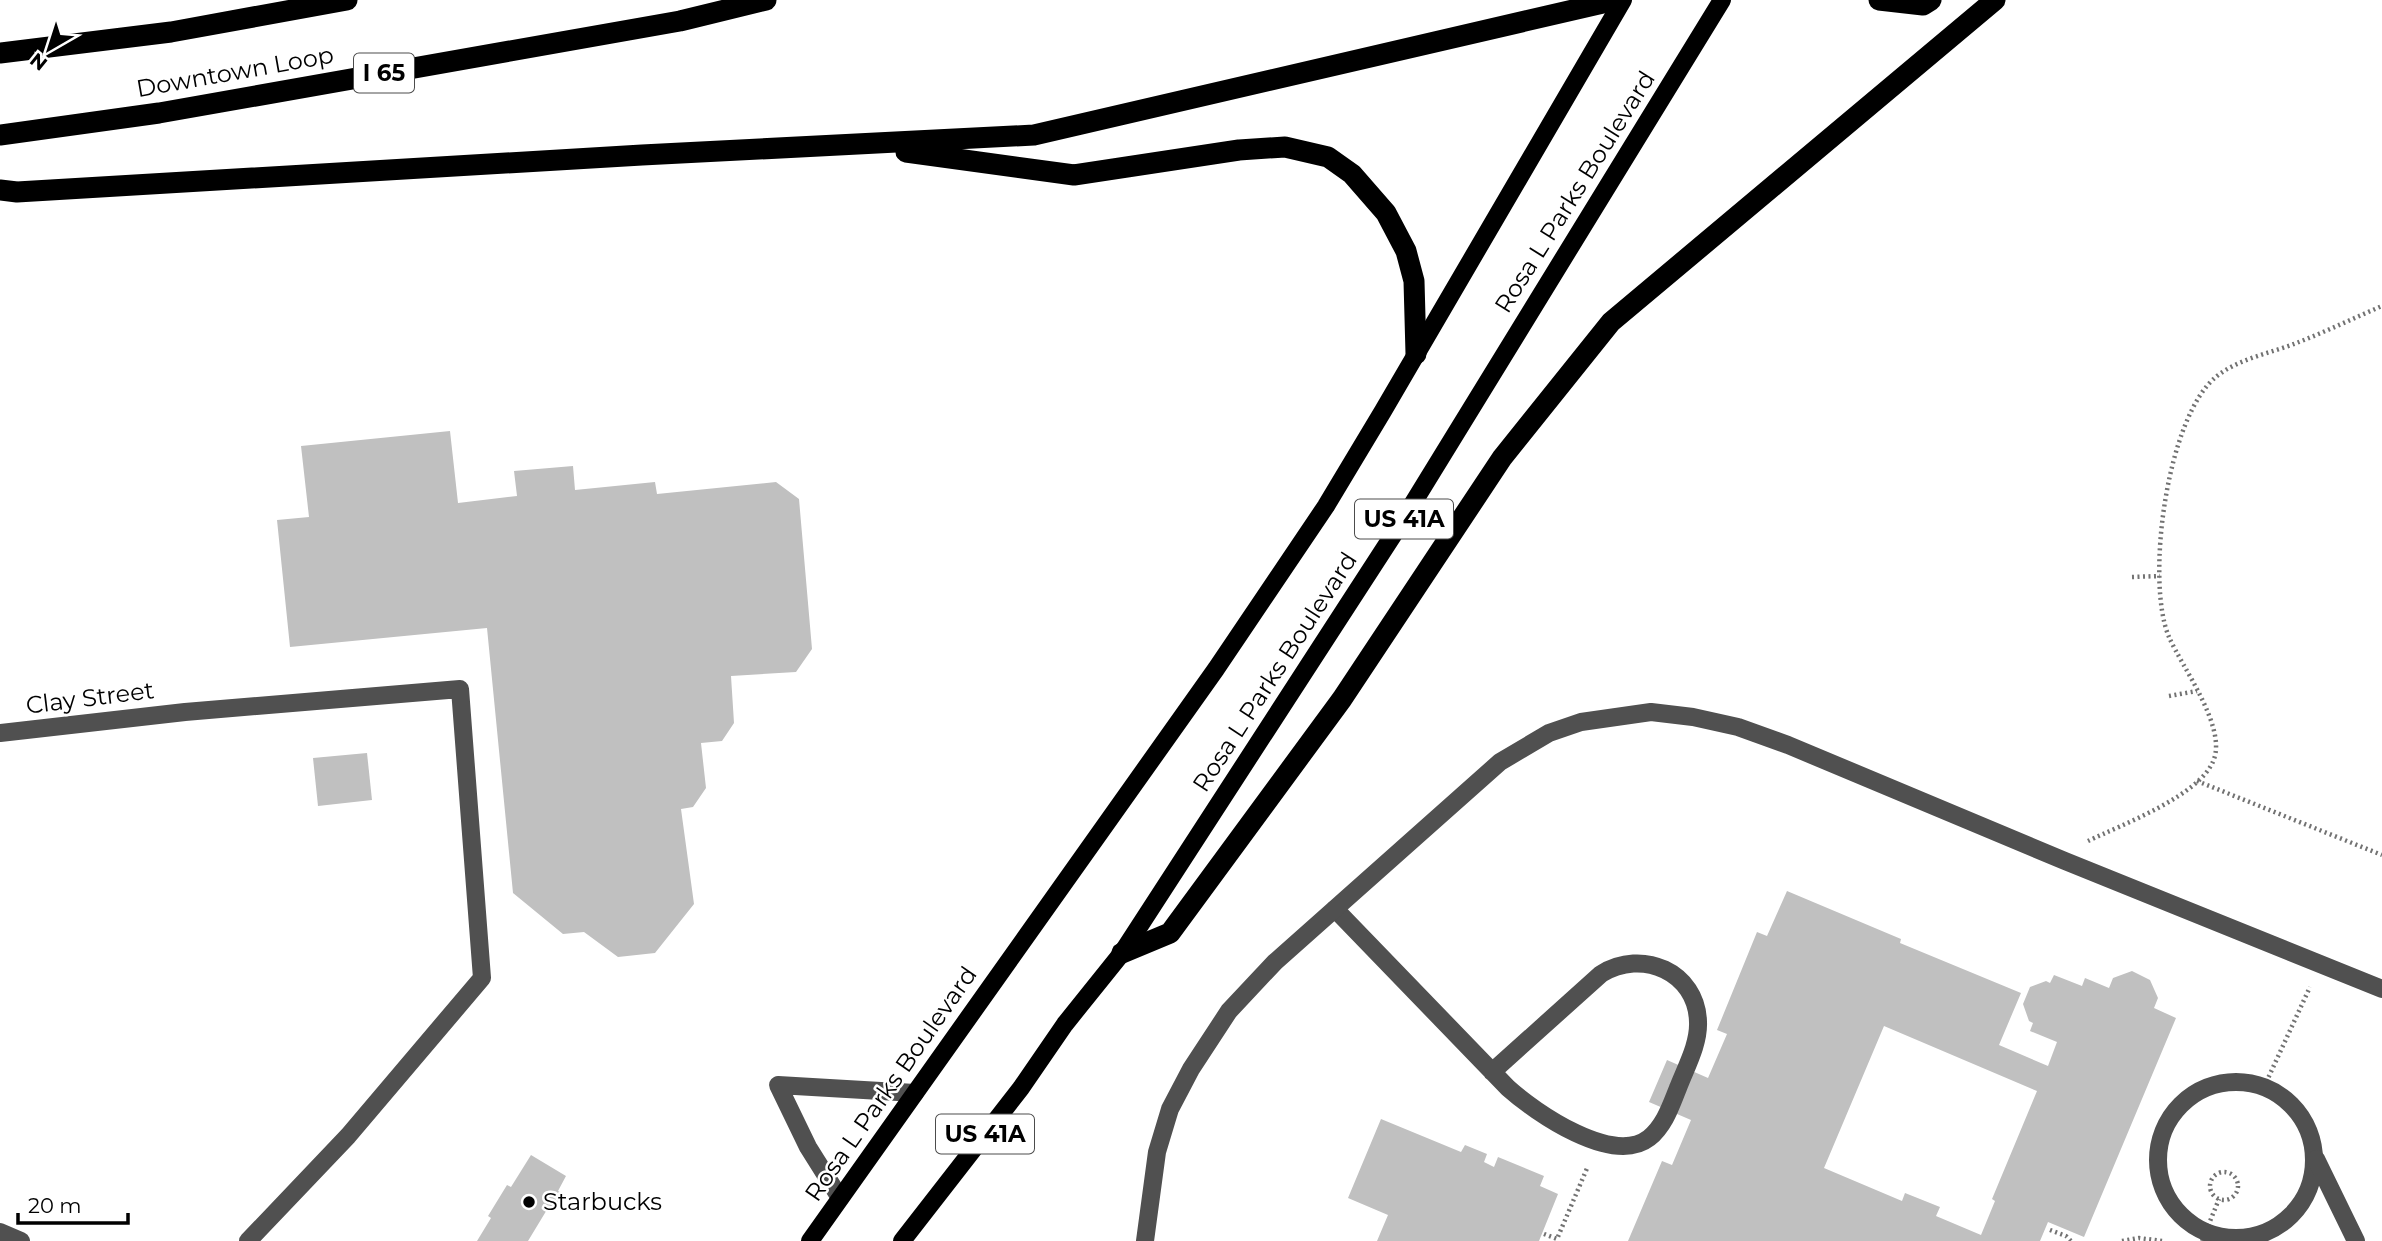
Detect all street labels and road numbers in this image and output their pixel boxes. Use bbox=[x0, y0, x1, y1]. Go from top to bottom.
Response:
street label: Downtown Loop bbox=[134, 40, 336, 103]
road number: I 65 bbox=[354, 54, 414, 92]
street label: Rosa L Parks Boulevard bbox=[1488, 65, 1661, 318]
road number: US 41A bbox=[1355, 499, 1453, 538]
street label: Rosa L Parks Boulevard bbox=[1186, 547, 1363, 797]
street label: Clay Street bbox=[24, 675, 156, 720]
street label: Rosa L Parks Boulevard bbox=[798, 961, 983, 1207]
road number: US 41A bbox=[936, 1114, 1034, 1154]

